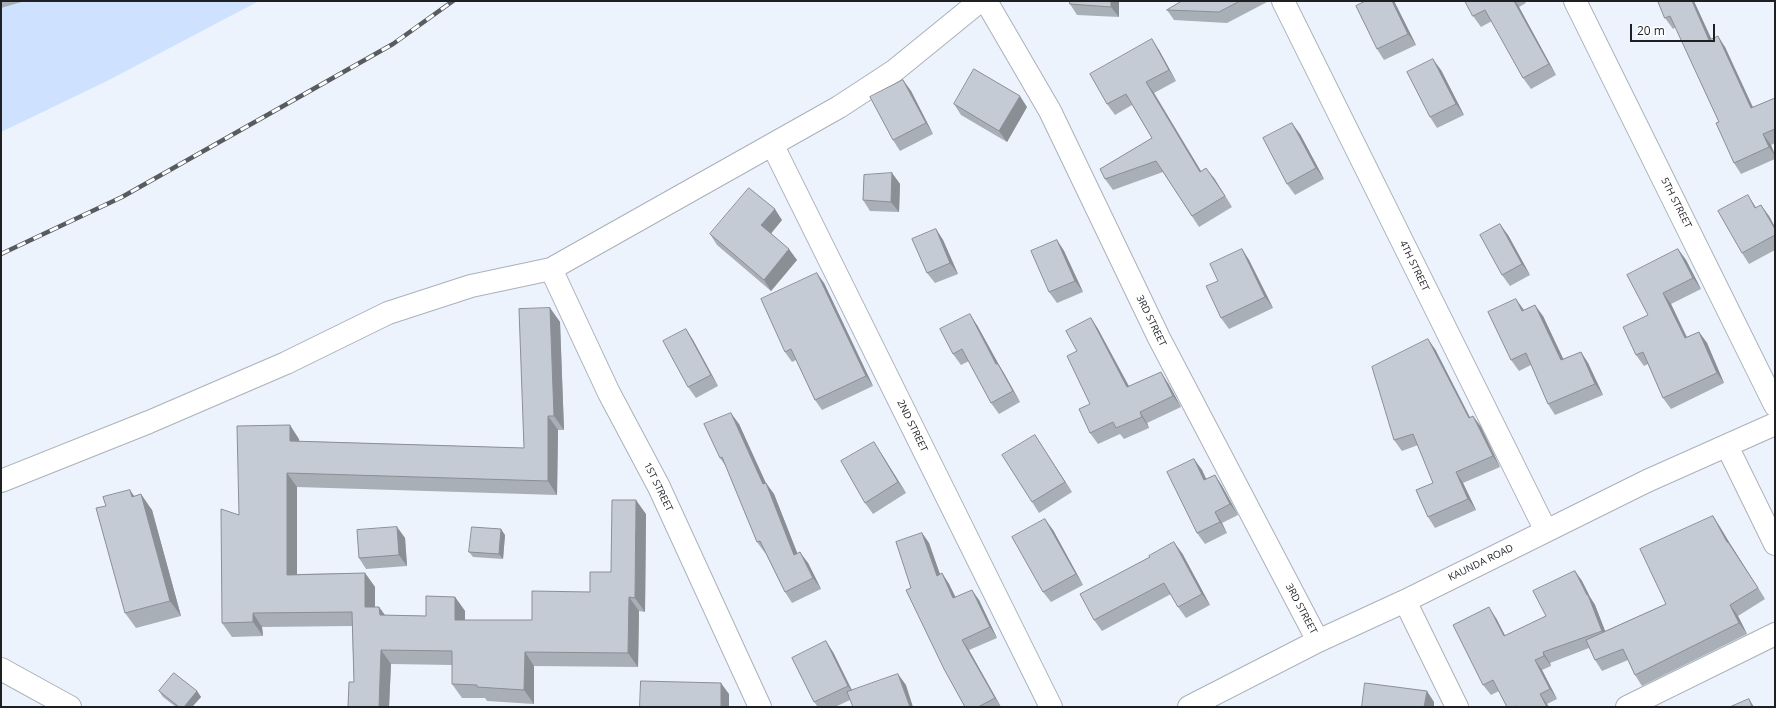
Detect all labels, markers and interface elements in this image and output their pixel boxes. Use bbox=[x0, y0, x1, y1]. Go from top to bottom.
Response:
scale bar bbox=[1632, 16, 1717, 42]
text: 20 m bbox=[1637, 22, 1665, 39]
street label: 5TH STREET bbox=[1658, 176, 1694, 230]
street label: 4TH STREET bbox=[1397, 239, 1431, 293]
street label: 3RD STREET bbox=[1133, 293, 1169, 349]
street label: 2ND STREET bbox=[894, 398, 930, 454]
street label: 1ST STREET bbox=[641, 461, 675, 513]
street label: KAUNDA ROAD bbox=[1446, 542, 1516, 584]
street label: 3RD STREET bbox=[1283, 582, 1319, 636]

